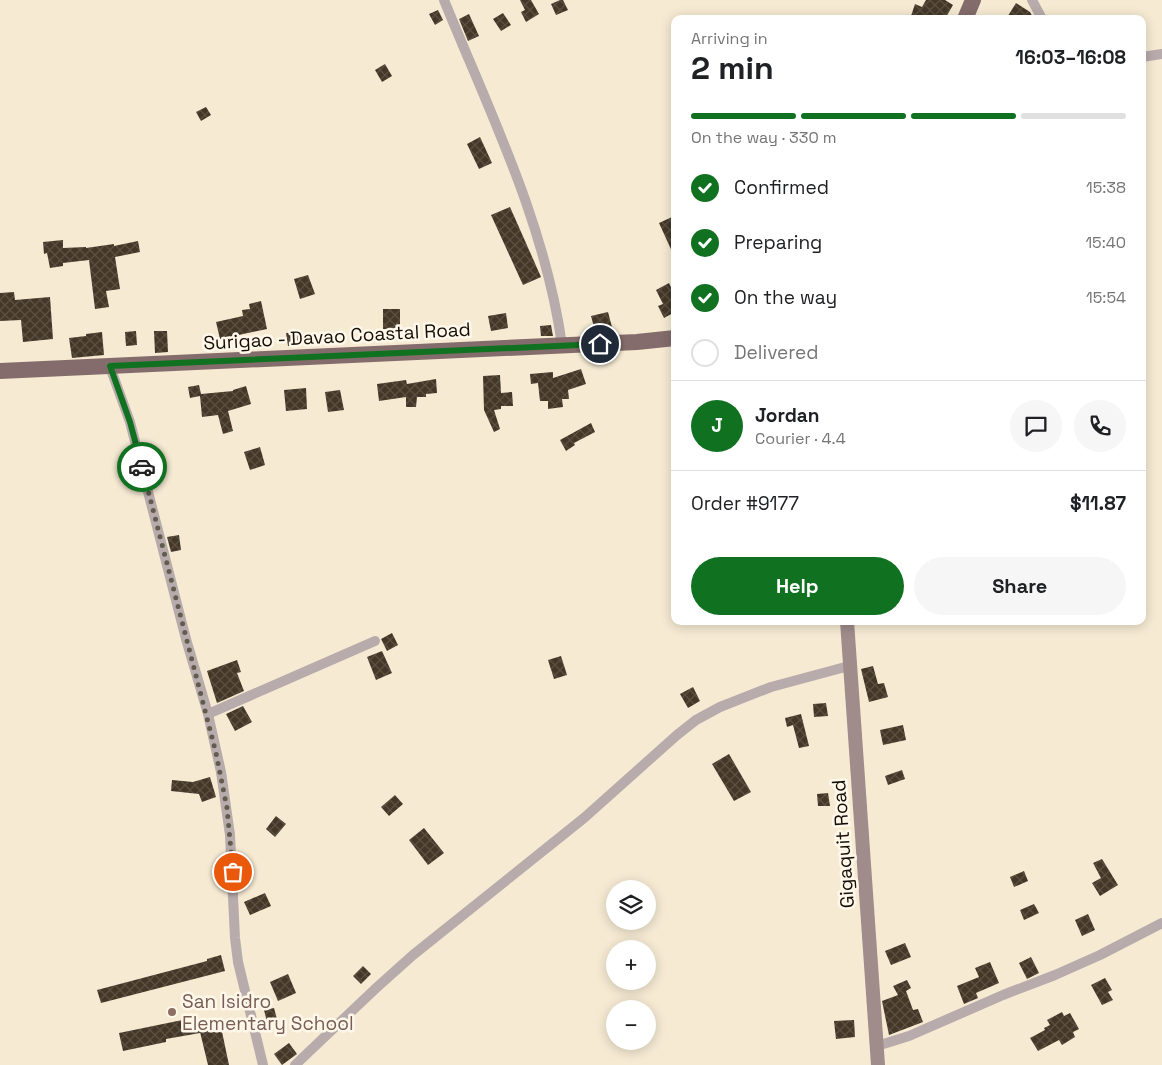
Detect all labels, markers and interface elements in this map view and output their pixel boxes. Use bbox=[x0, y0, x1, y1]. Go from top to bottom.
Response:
text: Arriving in bbox=[691, 28, 768, 49]
text: 16:03–16:08 bbox=[1015, 45, 1126, 70]
text: 2 min bbox=[691, 48, 774, 88]
text: On the way · 330 m bbox=[691, 127, 837, 148]
icon: check bbox=[691, 174, 719, 202]
text: Confirmed bbox=[734, 175, 829, 200]
text: 15:38 bbox=[1086, 177, 1126, 198]
icon: check bbox=[691, 229, 719, 257]
text: Preparing bbox=[734, 230, 822, 255]
text: 15:40 bbox=[1085, 232, 1126, 253]
icon: check bbox=[691, 284, 719, 312]
text: On the way bbox=[734, 285, 837, 310]
text: 15:54 bbox=[1086, 287, 1126, 308]
street label: Surigao - Davao Coastal Road bbox=[203, 317, 471, 355]
pin bbox=[579, 323, 621, 365]
icon: home bbox=[586, 330, 614, 358]
text: Delivered bbox=[734, 340, 819, 365]
button: chat bbox=[1010, 400, 1062, 452]
button: phone bbox=[1074, 400, 1126, 452]
text: Jordan bbox=[755, 403, 820, 428]
text: J bbox=[711, 413, 723, 438]
text: Courier · 4.4 bbox=[755, 428, 846, 449]
courier bbox=[117, 442, 167, 492]
icon: car bbox=[128, 453, 156, 481]
text: Order #9177 bbox=[691, 491, 799, 516]
text: $11.87 bbox=[1070, 491, 1126, 516]
button: Help bbox=[691, 557, 904, 615]
button: Share bbox=[914, 557, 1126, 615]
street label: Gigaquit Road bbox=[826, 779, 860, 909]
pin bbox=[212, 851, 254, 893]
icon: bag bbox=[219, 858, 247, 886]
map controls bbox=[606, 880, 656, 1050]
button: layers bbox=[606, 880, 656, 930]
button: + bbox=[606, 940, 656, 990]
place label: San Isidro Elementary School bbox=[182, 989, 354, 1036]
button: − bbox=[606, 1000, 656, 1050]
marker: San Isidro Elementary School bbox=[166, 1006, 178, 1018]

